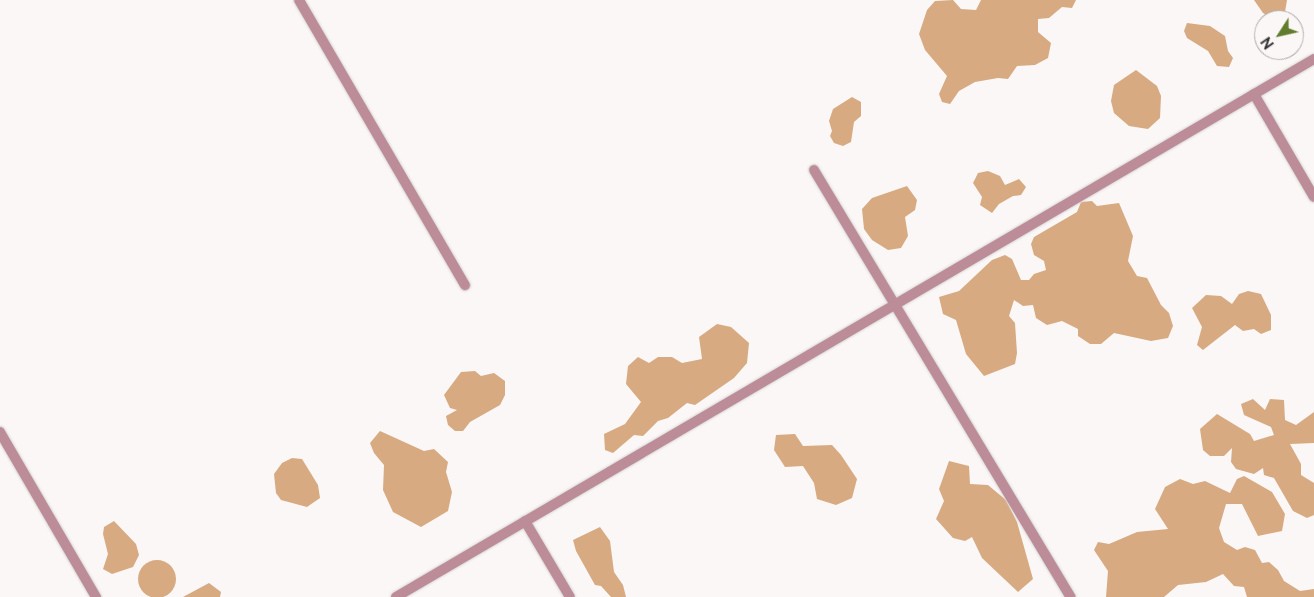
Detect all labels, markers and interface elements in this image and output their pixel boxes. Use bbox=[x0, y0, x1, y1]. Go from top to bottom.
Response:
north arrow bbox=[1254, 10, 1304, 60]
text: N bbox=[1258, 34, 1277, 52]

